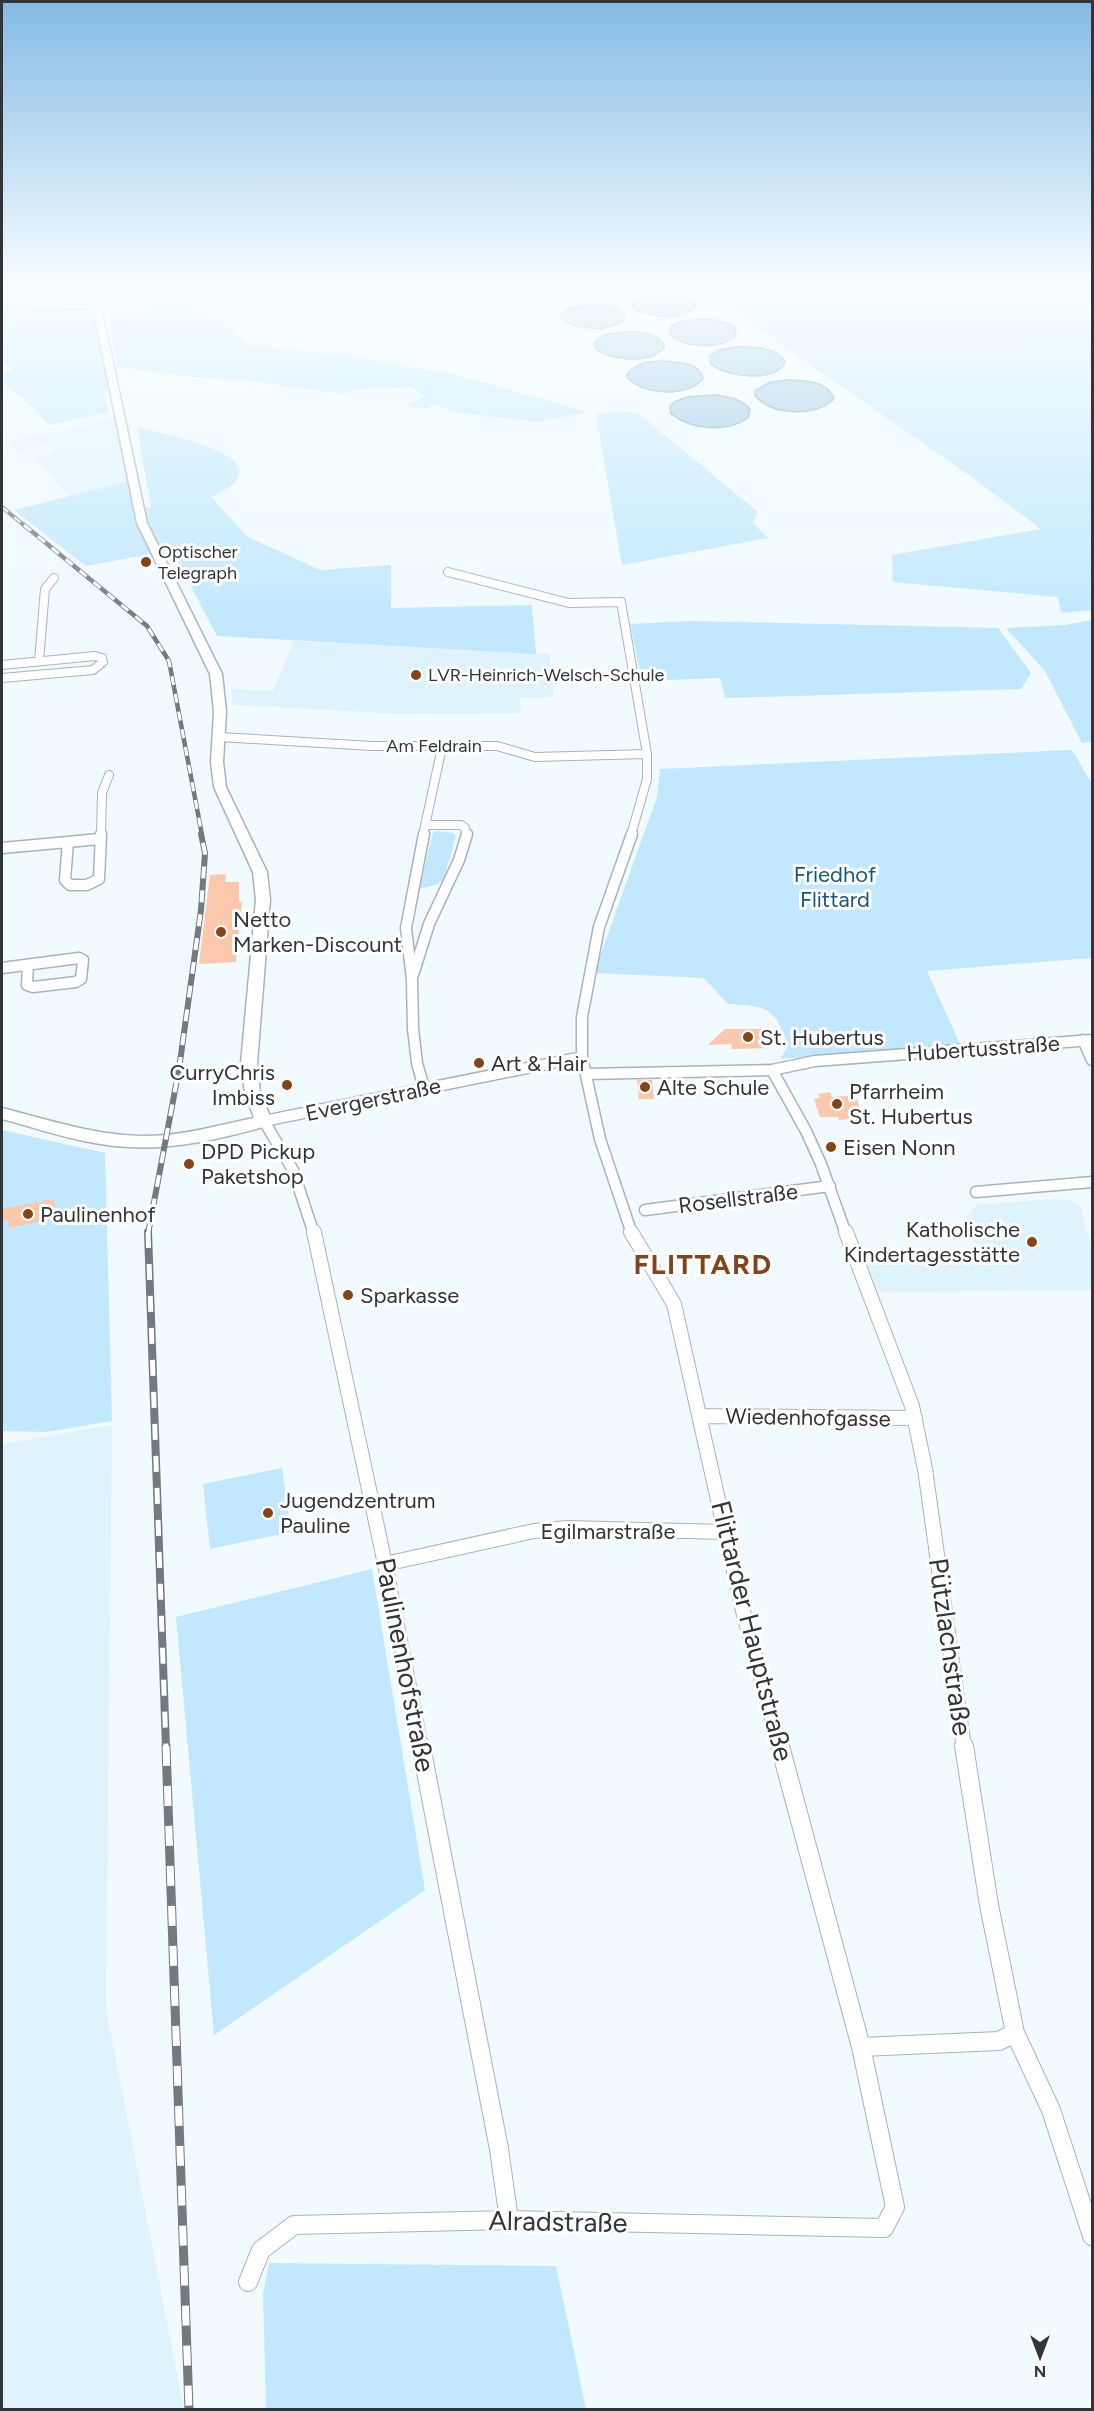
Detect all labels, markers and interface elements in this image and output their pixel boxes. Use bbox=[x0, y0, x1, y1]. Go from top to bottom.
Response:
place label: Optischer Telegraph bbox=[158, 541, 238, 584]
marker: Optischer Telegraph bbox=[139, 555, 153, 569]
place label: LVR-Heinrich-Welsch-Schule bbox=[428, 664, 665, 686]
marker: LVR-Heinrich-Welsch-Schule bbox=[409, 668, 423, 682]
street label: Am Feldrain bbox=[386, 735, 482, 757]
park label: Friedhof Flittard bbox=[794, 861, 877, 913]
place label: Netto Marken-Discount bbox=[233, 906, 402, 958]
marker: Netto Marken-Discount bbox=[214, 925, 228, 939]
place label: St. Hubertus bbox=[760, 1024, 884, 1051]
marker: St. Hubertus bbox=[741, 1030, 755, 1044]
street label: Hubertusstraße bbox=[905, 1030, 1061, 1067]
place label: Art & Hair bbox=[491, 1050, 588, 1077]
marker: Art & Hair bbox=[472, 1056, 486, 1070]
place label: CurryChris Imbiss bbox=[169, 1059, 275, 1111]
street label: Evergerstraße bbox=[303, 1072, 443, 1127]
place label: Alte Schule bbox=[657, 1074, 769, 1101]
marker: CurryChris Imbiss bbox=[280, 1078, 294, 1092]
place label: Pfarrheim St. Hubertus bbox=[849, 1078, 973, 1130]
marker: Alte Schule bbox=[638, 1080, 652, 1094]
marker: Pfarrheim St. Hubertus bbox=[830, 1097, 844, 1111]
place label: Eisen Nonn bbox=[843, 1134, 955, 1161]
place label: DPD Pickup Paketshop bbox=[201, 1138, 315, 1190]
marker: Eisen Nonn bbox=[824, 1140, 838, 1154]
marker: DPD Pickup Paketshop bbox=[182, 1157, 196, 1171]
street label: Rosellstraße bbox=[677, 1178, 799, 1219]
place label: Paulinenhof bbox=[40, 1201, 157, 1228]
marker: Paulinenhof bbox=[21, 1207, 35, 1221]
place label: Katholische Kindertagesstätte bbox=[844, 1216, 1020, 1268]
marker: Katholische Kindertagesstätte bbox=[1025, 1235, 1039, 1249]
district label: FLITTARD bbox=[633, 1247, 773, 1281]
place label: Sparkasse bbox=[360, 1282, 459, 1309]
marker: Sparkasse bbox=[341, 1288, 355, 1302]
street label: Wiedenhofgasse bbox=[725, 1403, 891, 1432]
place label: Jugendzentrum Pauline bbox=[280, 1487, 436, 1539]
street label: Flittarder Hauptstraße bbox=[704, 1497, 801, 1765]
marker: Jugendzentrum Pauline bbox=[261, 1506, 275, 1520]
street label: Egilmarstraße bbox=[541, 1518, 675, 1545]
street label: Paulinenhofstraße bbox=[369, 1555, 442, 1775]
street label: Pützlachstraße bbox=[922, 1556, 979, 1738]
street label: Alradstraße bbox=[488, 2204, 628, 2239]
north arrow bbox=[1010, 2327, 1070, 2387]
text: N bbox=[1034, 2362, 1046, 2381]

